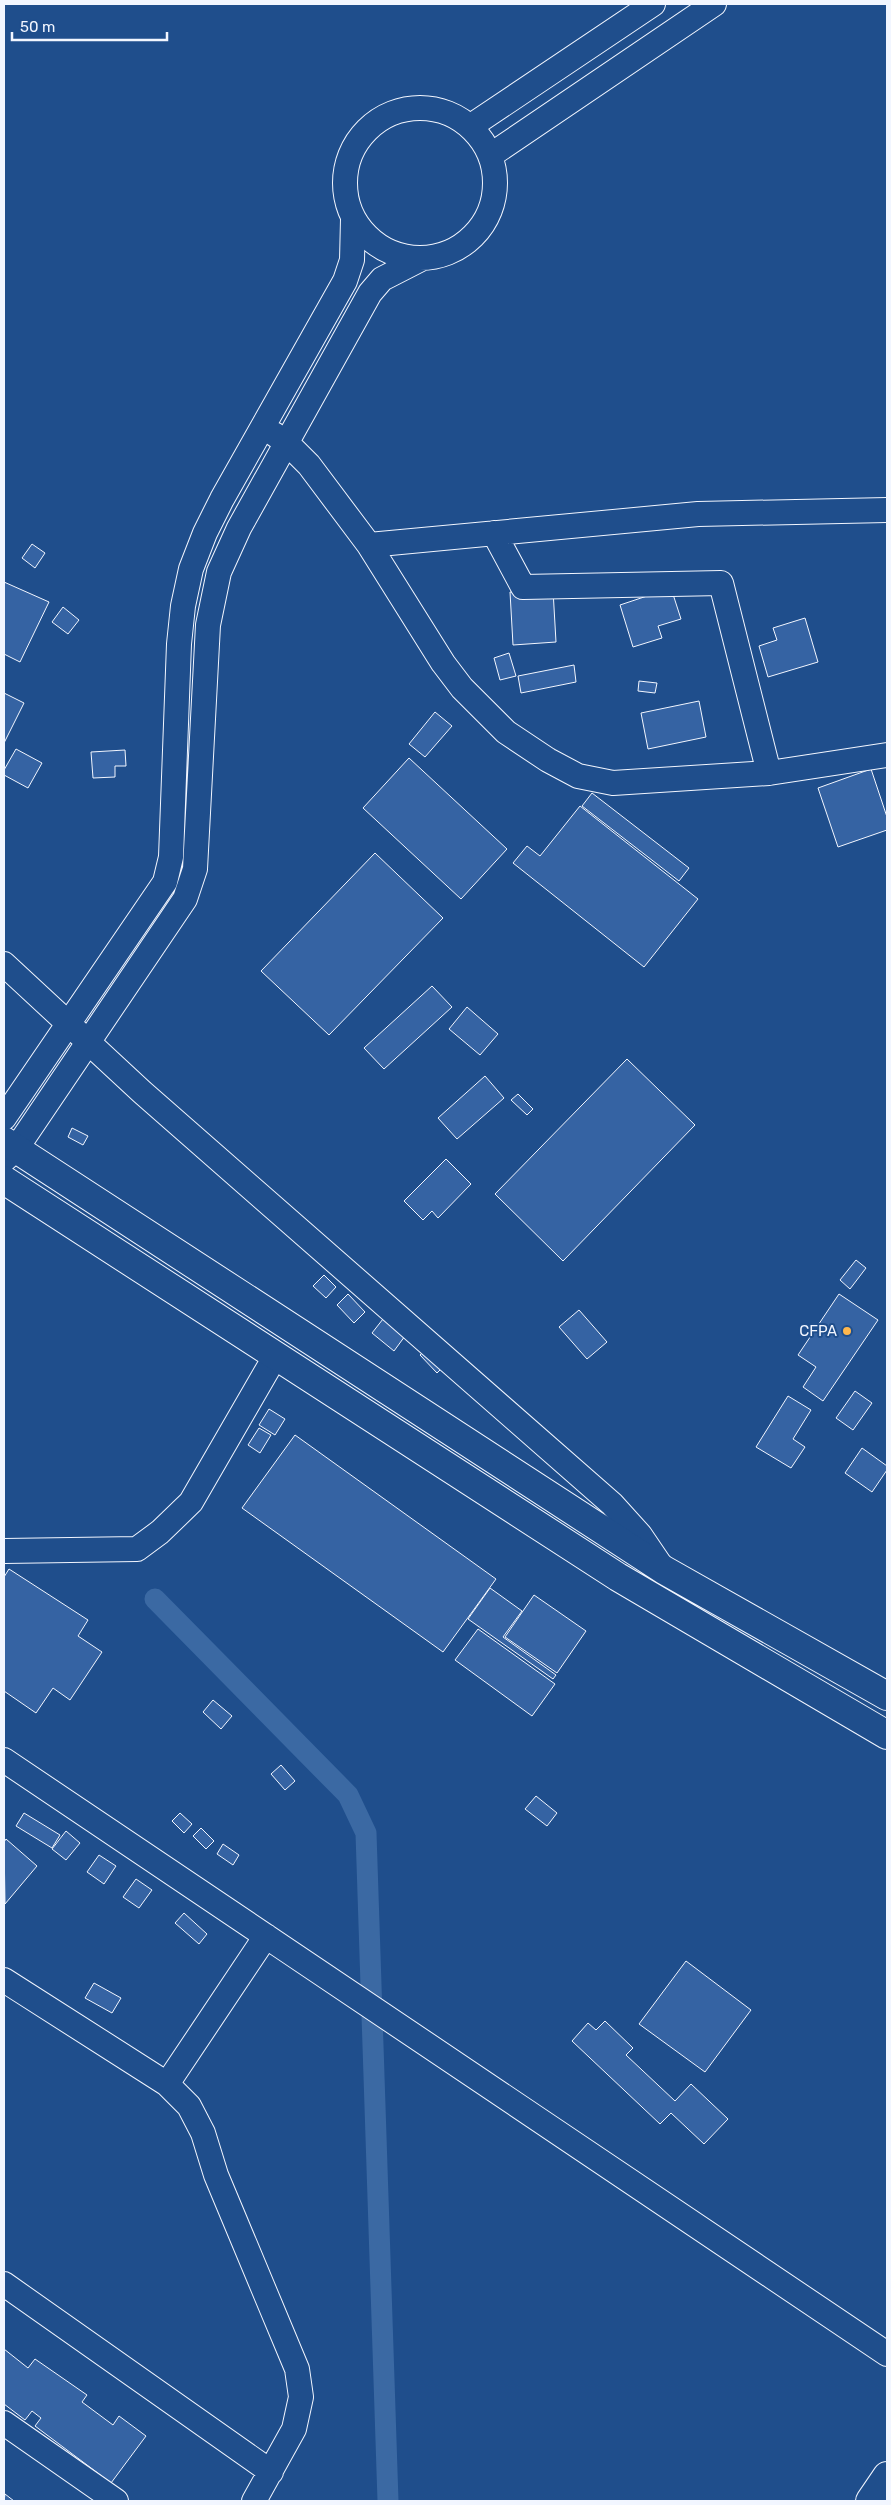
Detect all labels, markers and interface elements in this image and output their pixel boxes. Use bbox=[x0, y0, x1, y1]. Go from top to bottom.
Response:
scale bar bbox=[12, 10, 168, 42]
text: 50 m bbox=[20, 18, 55, 36]
place label: CFPA bbox=[799, 1322, 837, 1340]
marker: CFPA bbox=[841, 1325, 853, 1337]

